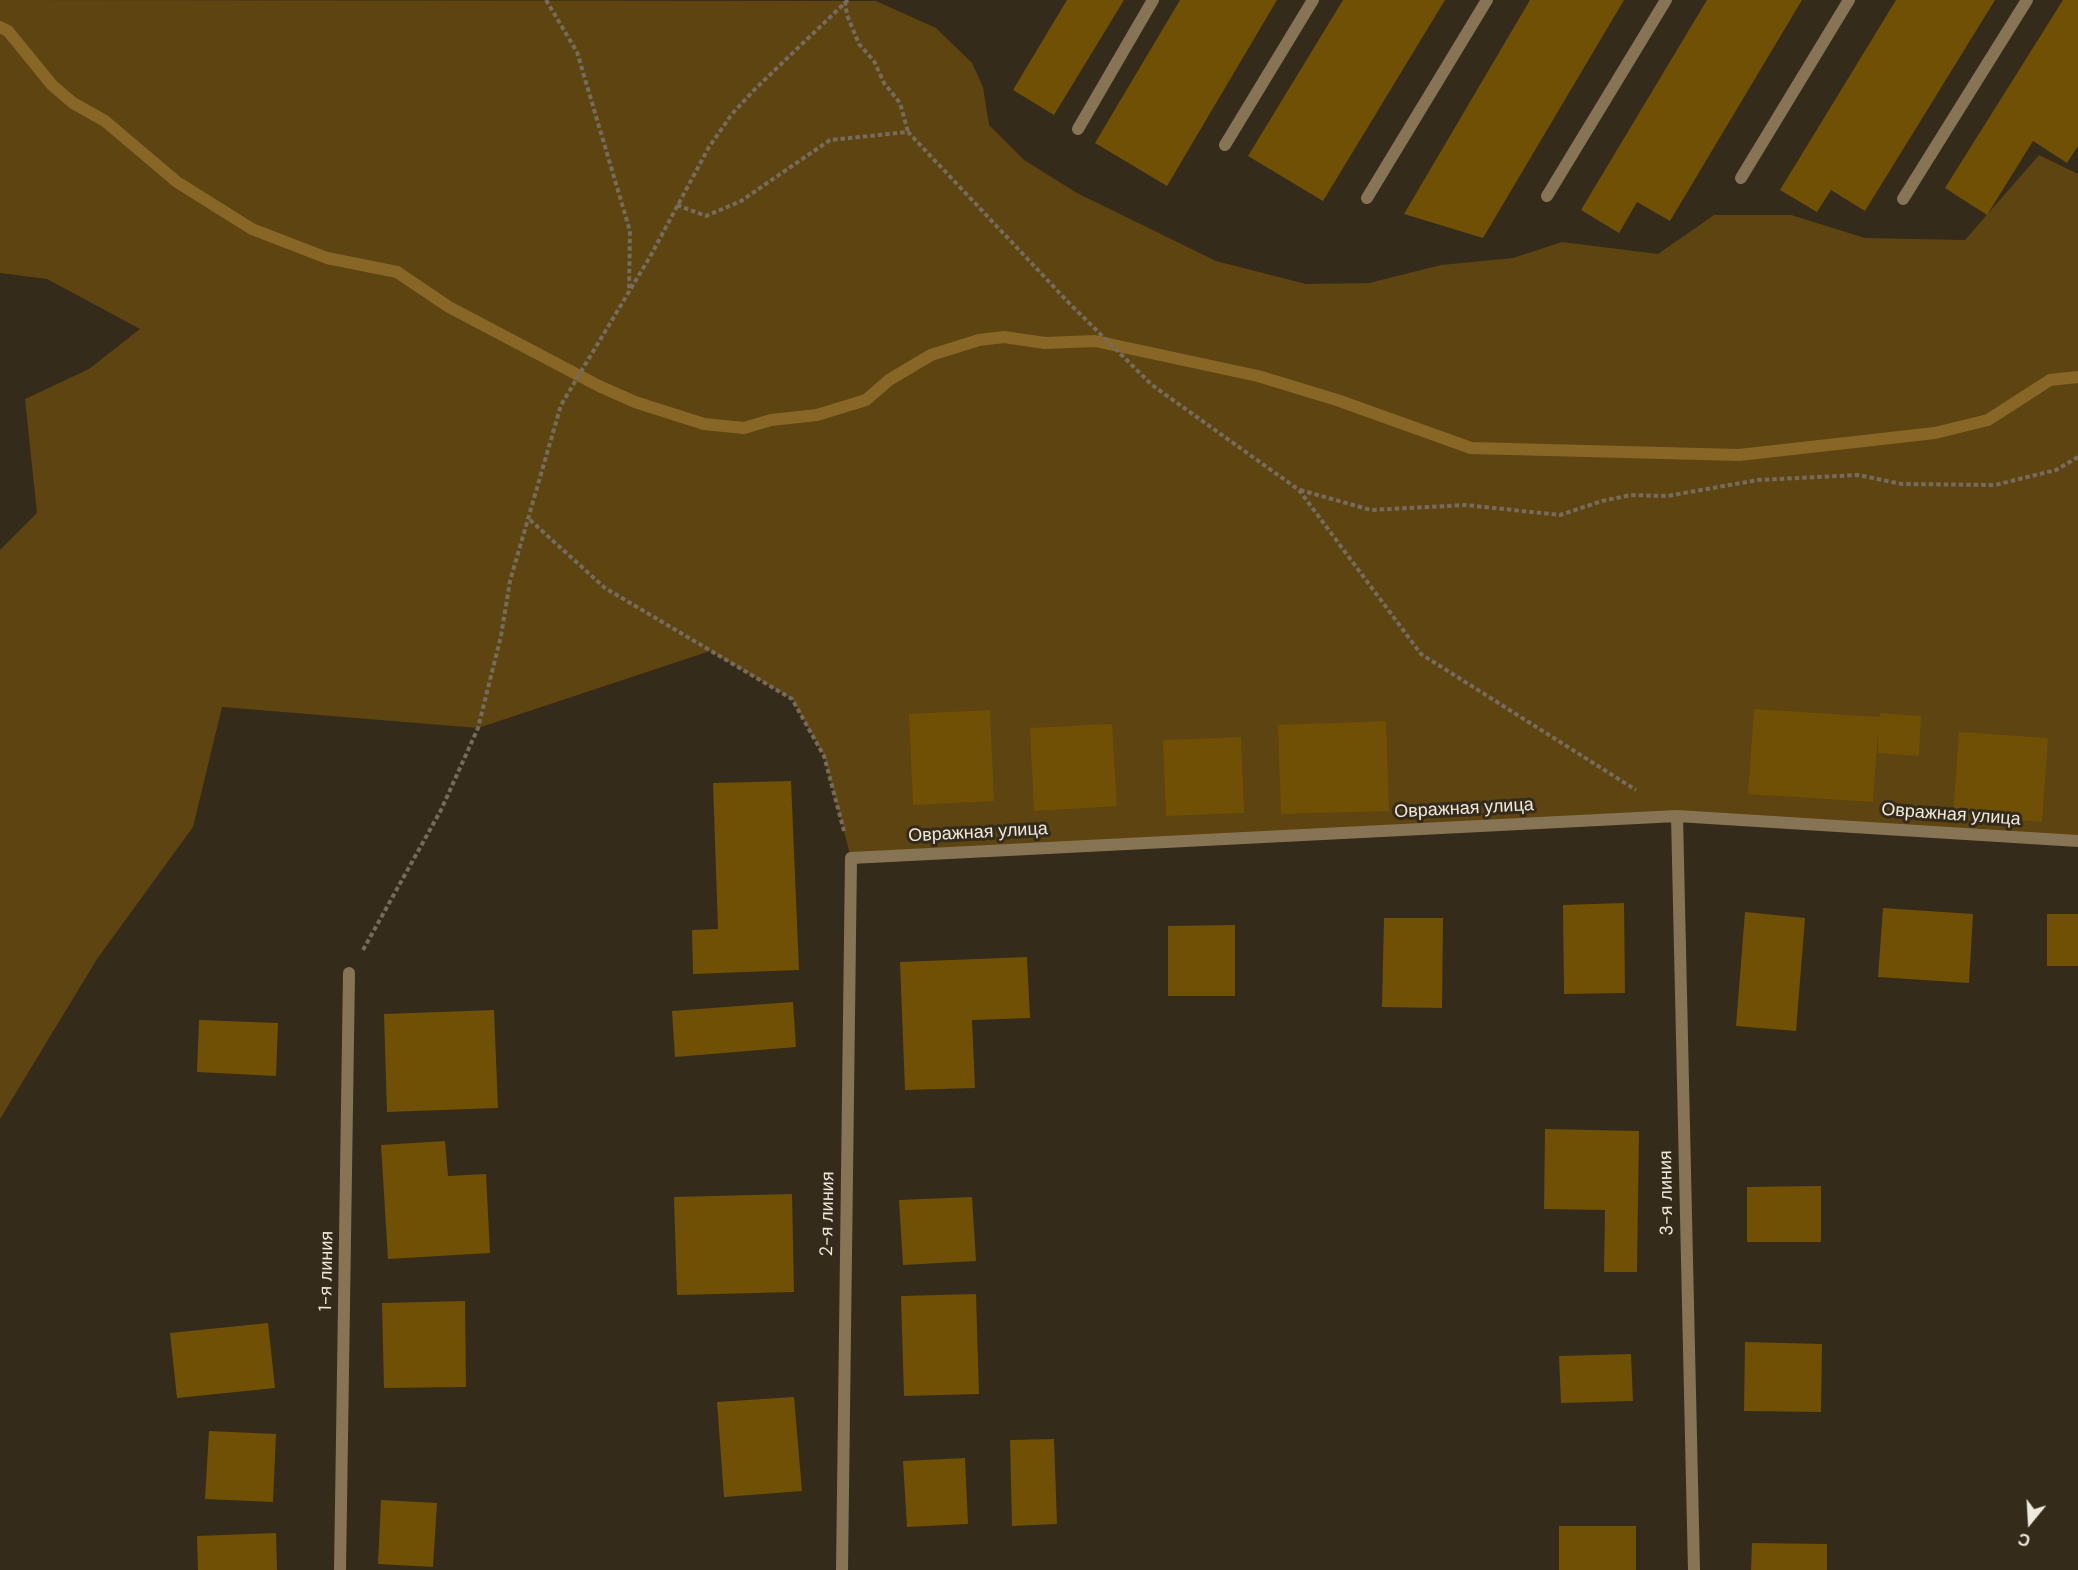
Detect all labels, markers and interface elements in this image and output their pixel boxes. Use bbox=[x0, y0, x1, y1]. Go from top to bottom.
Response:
street label: Овражная улица bbox=[1394, 795, 1534, 823]
street label: Овражная улица bbox=[1881, 799, 2021, 831]
street label: Овражная улица bbox=[908, 819, 1048, 847]
street label: 3-я линия bbox=[1655, 1150, 1679, 1236]
street label: 2-я линия bbox=[816, 1171, 840, 1257]
street label: 1-я линия bbox=[316, 1231, 338, 1311]
north arrow bbox=[2000, 1492, 2060, 1552]
text: С bbox=[2016, 1528, 2033, 1551]

